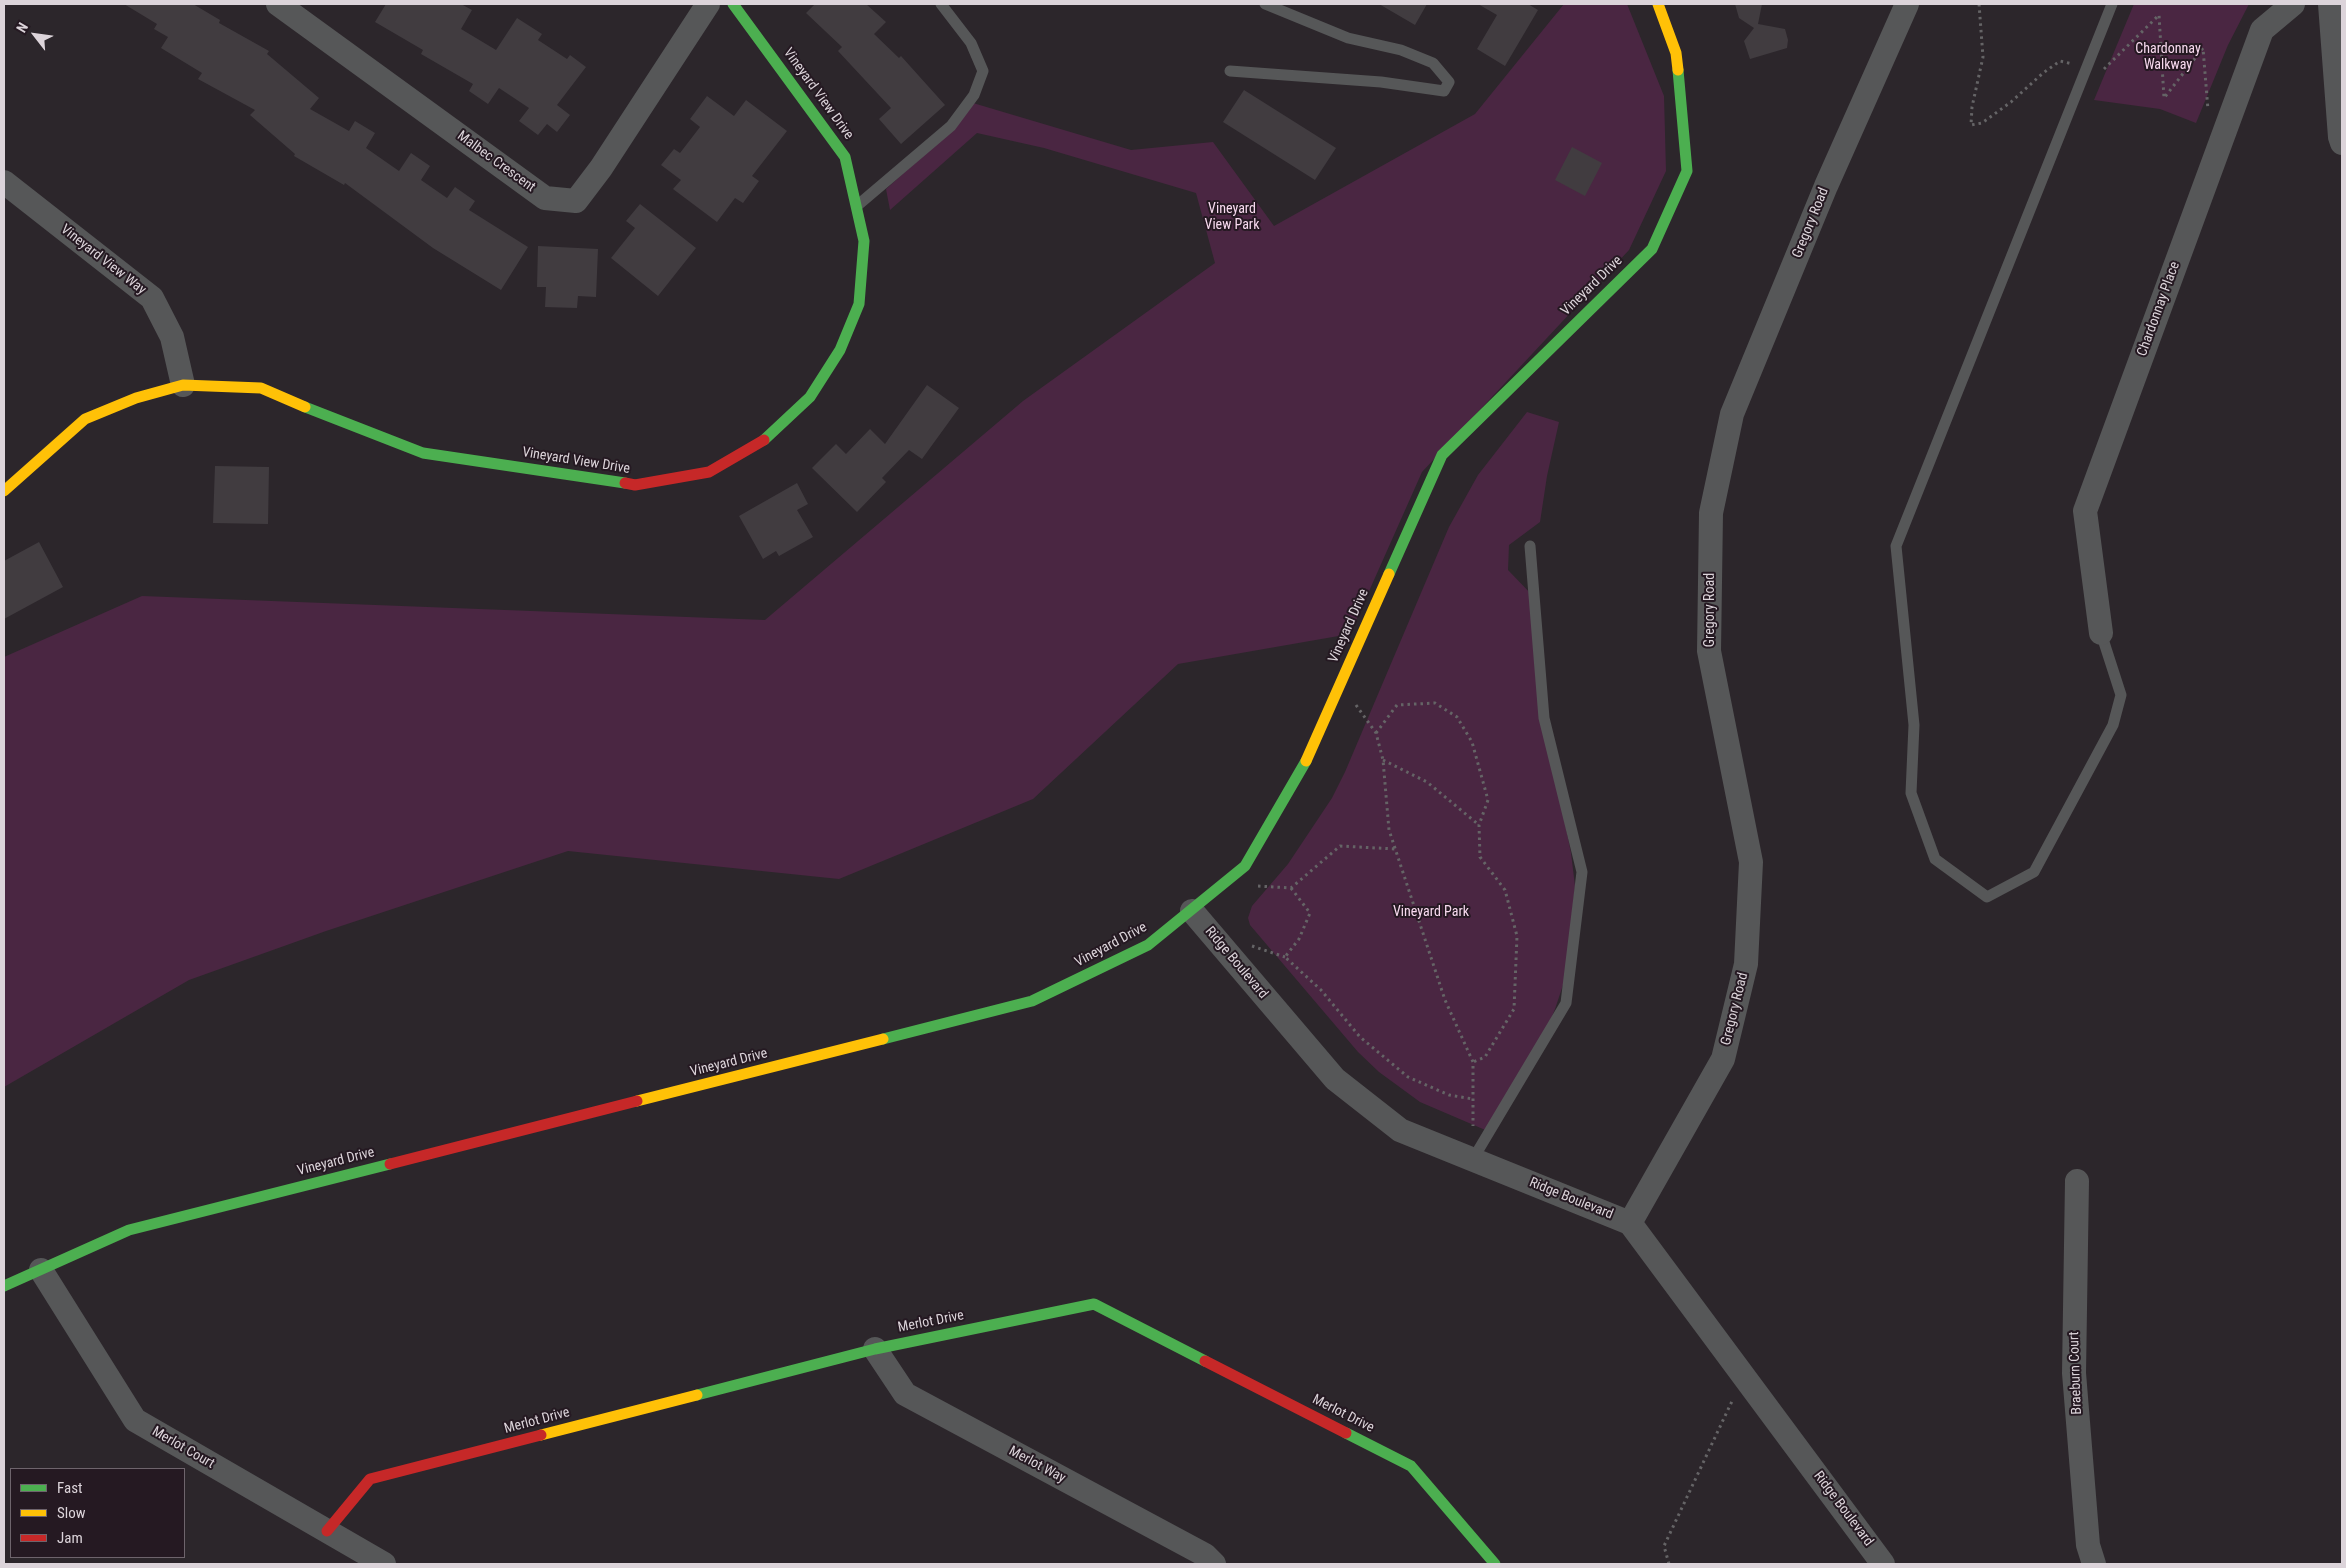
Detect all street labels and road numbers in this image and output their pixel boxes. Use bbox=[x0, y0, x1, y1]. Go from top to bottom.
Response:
street label: Vineyard View Drive bbox=[779, 45, 857, 143]
street label: Malbec Crescent bbox=[454, 128, 538, 196]
street label: Gregory Road bbox=[1789, 185, 1833, 261]
street label: Vineyard View Way bbox=[57, 221, 149, 299]
street label: Vineyard Drive bbox=[1558, 253, 1626, 319]
street label: Chardonnay Place bbox=[2134, 259, 2184, 359]
street label: Vineyard View Drive bbox=[521, 444, 631, 478]
street label: Gregory Road bbox=[1702, 573, 1718, 647]
street label: Vineyard Drive bbox=[1325, 587, 1373, 665]
street label: Vineyard Drive bbox=[1072, 919, 1150, 971]
street label: Ridge Boulevard bbox=[1201, 923, 1271, 1003]
street label: Gregory Road bbox=[1718, 971, 1752, 1047]
street label: Vineyard Drive bbox=[689, 1045, 769, 1081]
street label: Vineyard Drive bbox=[296, 1144, 376, 1180]
street label: Ridge Boulevard bbox=[1527, 1175, 1615, 1223]
street label: Merlot Drive bbox=[897, 1307, 965, 1337]
street label: Braeburn Court bbox=[2066, 1331, 2086, 1415]
street label: Merlot Drive bbox=[1309, 1391, 1377, 1437]
street label: Merlot Drive bbox=[503, 1404, 571, 1438]
street label: Merlot Court bbox=[149, 1423, 217, 1473]
street label: Merlot Way bbox=[1006, 1443, 1068, 1487]
street label: Ridge Boulevard bbox=[1809, 1468, 1877, 1550]

